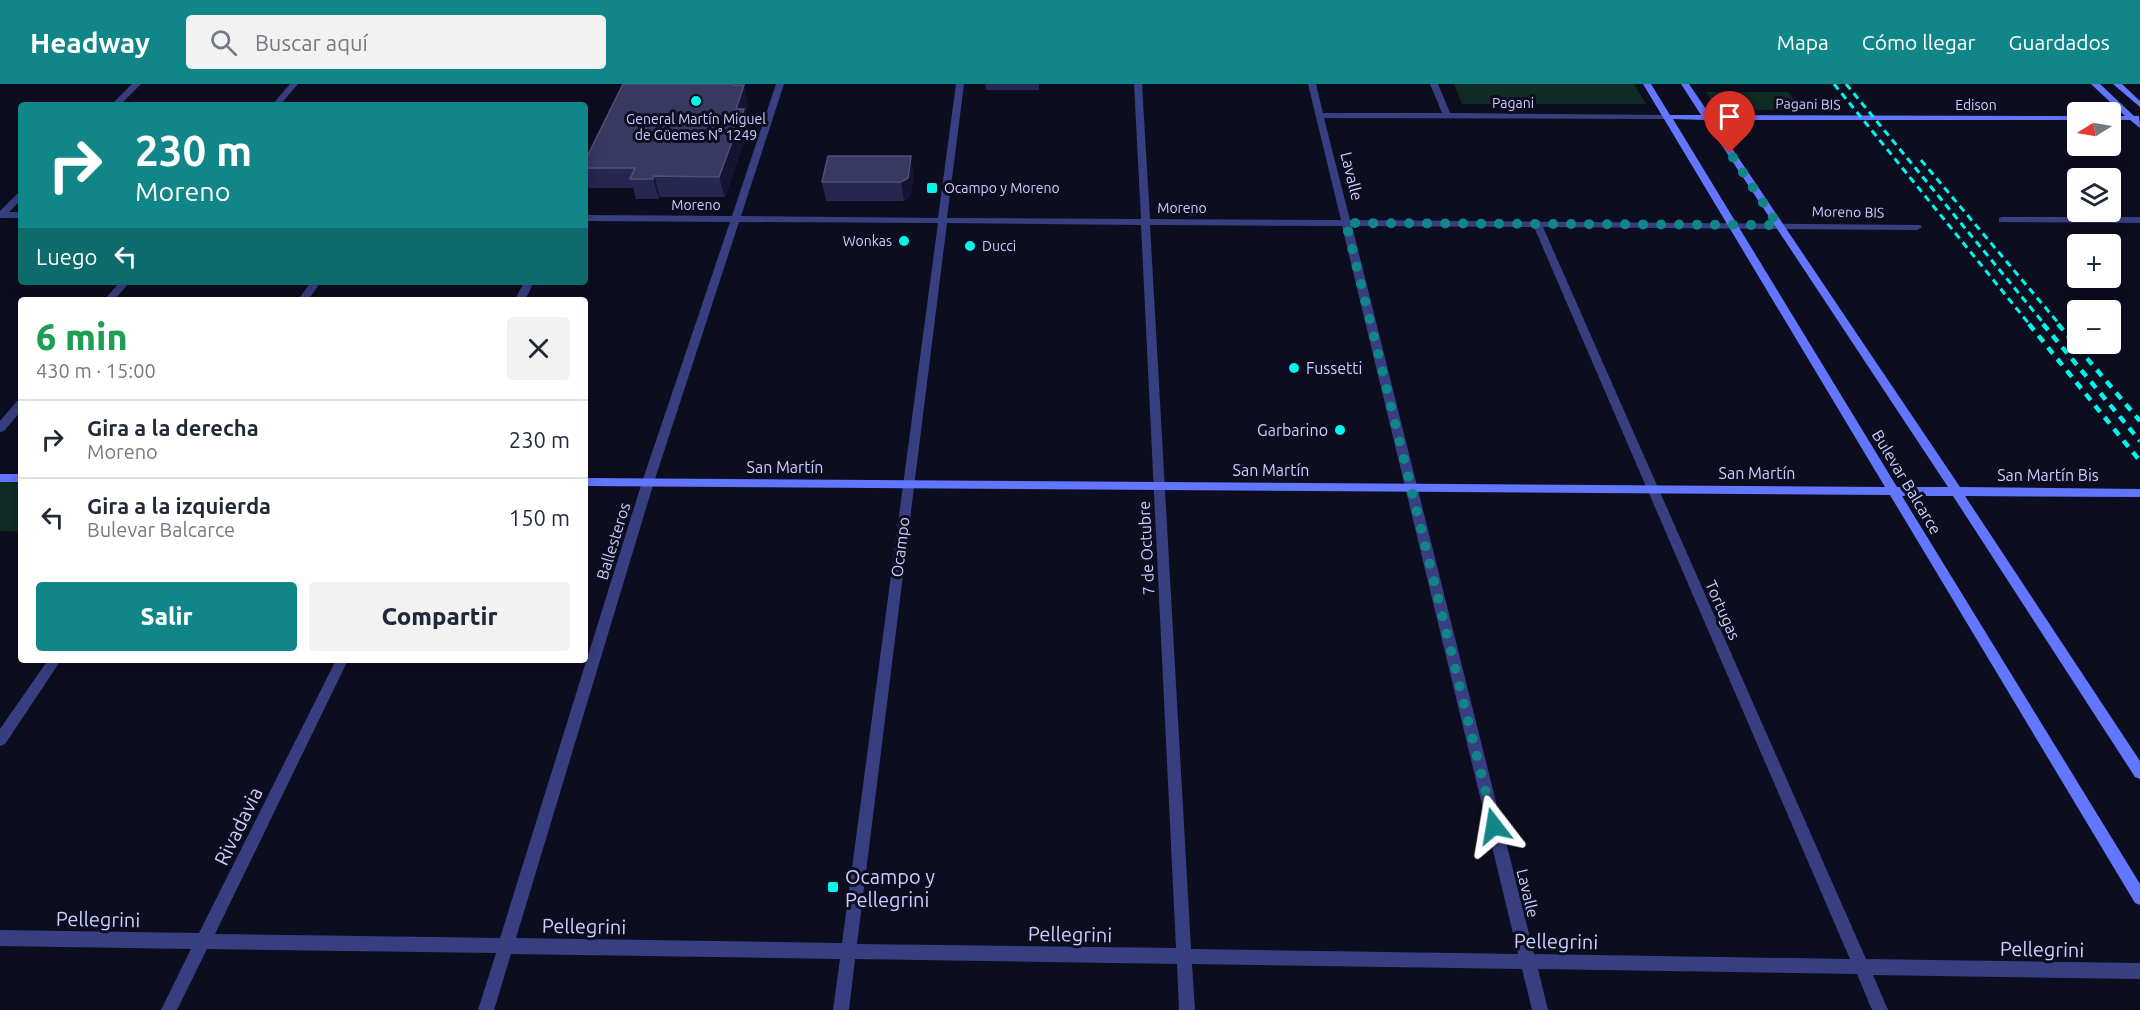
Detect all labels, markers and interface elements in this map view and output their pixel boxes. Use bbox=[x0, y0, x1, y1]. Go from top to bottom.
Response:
search box bbox=[186, 15, 606, 69]
icon: search bbox=[207, 26, 240, 59]
text: Headway bbox=[30, 27, 150, 58]
text: Buscar aquí bbox=[255, 30, 368, 55]
text: Mapa bbox=[1777, 30, 1829, 54]
text: Cómo llegar bbox=[1862, 30, 1976, 54]
text: Guardados bbox=[2009, 30, 2110, 54]
pin bbox=[1704, 91, 1755, 153]
marker: General Martín Miguel de Güemes N° 1249 bbox=[689, 94, 703, 108]
street label: Pagani bbox=[1492, 95, 1534, 111]
street label: Pagani BIS bbox=[1775, 95, 1841, 113]
street label: Edison bbox=[1955, 97, 1997, 113]
icon: arrive bbox=[1713, 100, 1746, 133]
north arrow bbox=[2067, 102, 2121, 156]
map controls bbox=[2067, 102, 2121, 354]
place label: General Martín Miguel de Güemes N° 1249 bbox=[626, 111, 766, 143]
icon: right bbox=[36, 126, 114, 204]
text: 230 m bbox=[135, 127, 252, 174]
street label: Lavalle bbox=[1337, 150, 1367, 202]
button: layers bbox=[2067, 168, 2121, 222]
text: Moreno bbox=[135, 176, 231, 206]
place label: Ocampo y Moreno bbox=[944, 180, 1060, 196]
marker: Ocampo y Moreno bbox=[925, 181, 939, 195]
street label: Moreno bbox=[671, 197, 721, 213]
street label: Moreno bbox=[1157, 200, 1207, 216]
street label: Moreno BIS bbox=[1812, 203, 1884, 221]
place label: Wonkas bbox=[843, 233, 892, 249]
marker: Wonkas bbox=[897, 234, 911, 248]
button: + bbox=[2067, 234, 2121, 288]
place label: Ducci bbox=[982, 238, 1016, 254]
marker: Ducci bbox=[963, 239, 977, 253]
icon: left bbox=[109, 240, 142, 273]
text: Luego bbox=[36, 244, 97, 269]
button: − bbox=[2067, 300, 2121, 354]
text: 6 min bbox=[36, 316, 128, 357]
button: close bbox=[507, 317, 570, 380]
text: 430 m · 15:00 bbox=[36, 359, 156, 382]
place label: Fussetti bbox=[1306, 359, 1363, 377]
marker: Fussetti bbox=[1287, 361, 1301, 375]
text: Gira a la derecha bbox=[87, 415, 259, 440]
place label: Garbarino bbox=[1257, 421, 1328, 439]
icon: right bbox=[36, 423, 69, 456]
marker: Garbarino bbox=[1333, 423, 1347, 437]
text: 230 m bbox=[509, 427, 570, 452]
street label: Bulevar Balcarce bbox=[1869, 427, 1945, 537]
text: Moreno bbox=[87, 440, 158, 463]
street label: San Martín bbox=[747, 458, 823, 476]
street label: San Martín bbox=[1233, 461, 1309, 479]
street label: San Martín bbox=[1719, 464, 1795, 482]
street label: San Martín Bis bbox=[1997, 466, 2099, 484]
text: Gira a la izquierda bbox=[87, 493, 271, 518]
street label: Ballesteros bbox=[593, 500, 633, 582]
icon: left bbox=[36, 501, 69, 534]
street label: 7 de Octubre bbox=[1135, 501, 1157, 595]
text: 150 m bbox=[509, 505, 570, 530]
street label: Ocampo bbox=[887, 516, 913, 578]
text: Bulevar Balcarce bbox=[87, 518, 235, 541]
street label: Tortugas bbox=[1702, 577, 1744, 643]
button: Salir bbox=[36, 582, 297, 651]
button: Compartir bbox=[309, 582, 570, 651]
street label: Rivadavia bbox=[209, 783, 267, 869]
position arrow bbox=[1462, 794, 1526, 858]
place label: Ocampo y Pellegrini bbox=[845, 865, 935, 911]
street label: Lavalle bbox=[1513, 867, 1543, 919]
marker: Ocampo y Pellegrini bbox=[826, 880, 840, 894]
street label: Pellegrini bbox=[56, 907, 140, 931]
street label: Pellegrini bbox=[542, 914, 626, 938]
street label: Pellegrini bbox=[1028, 922, 1112, 946]
street label: Pellegrini bbox=[1514, 929, 1598, 953]
street label: Pellegrini bbox=[2000, 937, 2084, 961]

